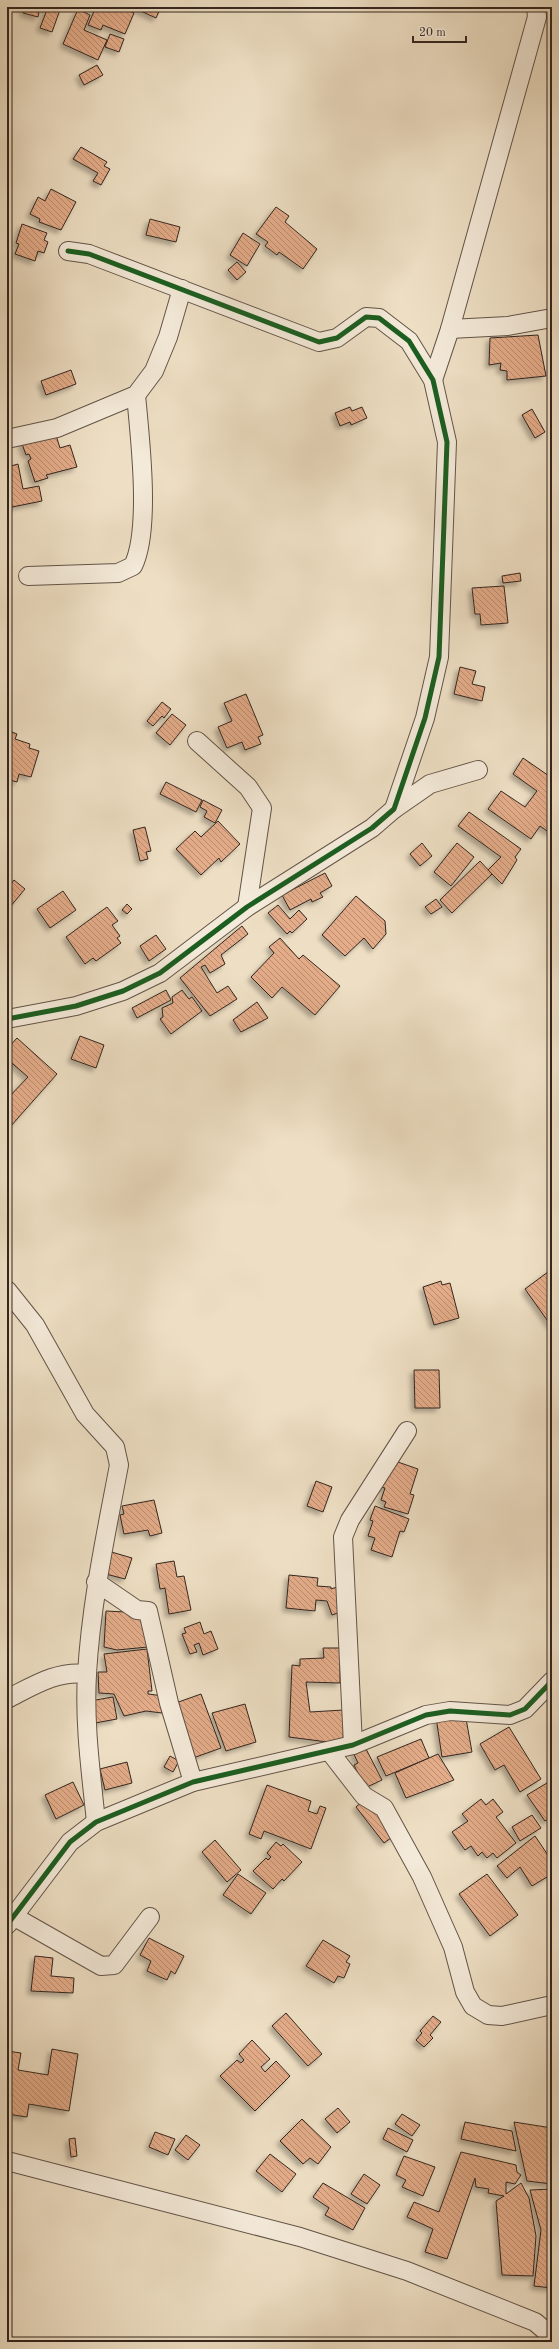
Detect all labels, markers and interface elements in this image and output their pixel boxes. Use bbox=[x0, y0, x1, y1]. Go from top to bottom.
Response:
scale bar bbox=[413, 18, 466, 44]
text: 20 m bbox=[419, 27, 446, 39]

